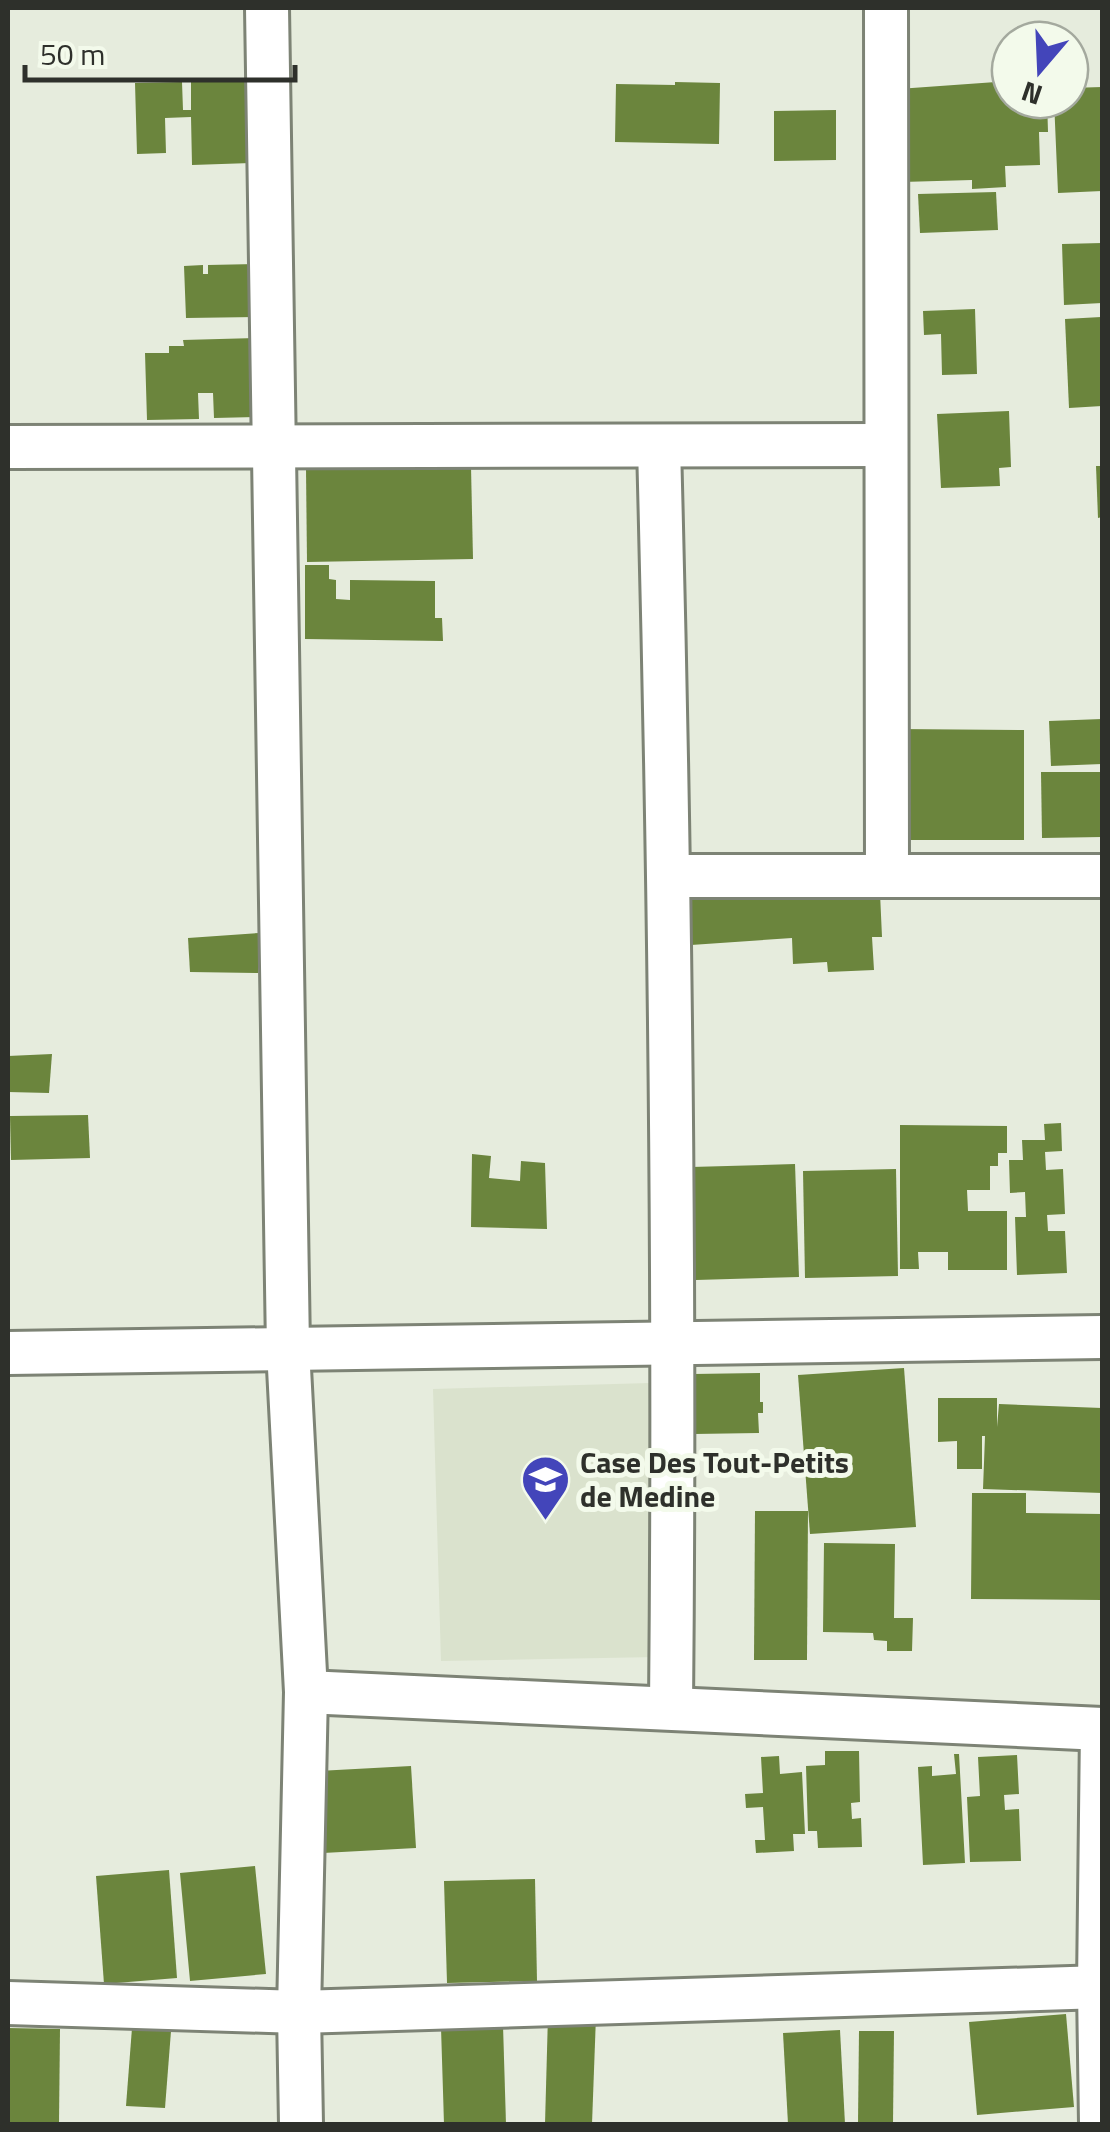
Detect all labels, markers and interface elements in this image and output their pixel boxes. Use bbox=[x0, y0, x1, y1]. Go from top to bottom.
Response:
scale bar bbox=[25, 20, 295, 82]
north arrow bbox=[990, 20, 1090, 120]
text: 50 m bbox=[40, 31, 105, 77]
text: N bbox=[1016, 71, 1048, 118]
place label: Case Des Tout-Petits de Medine bbox=[580, 1439, 849, 1519]
school or university icon: Case Des Tout-Petits de Medine bbox=[519, 1454, 571, 1522]

